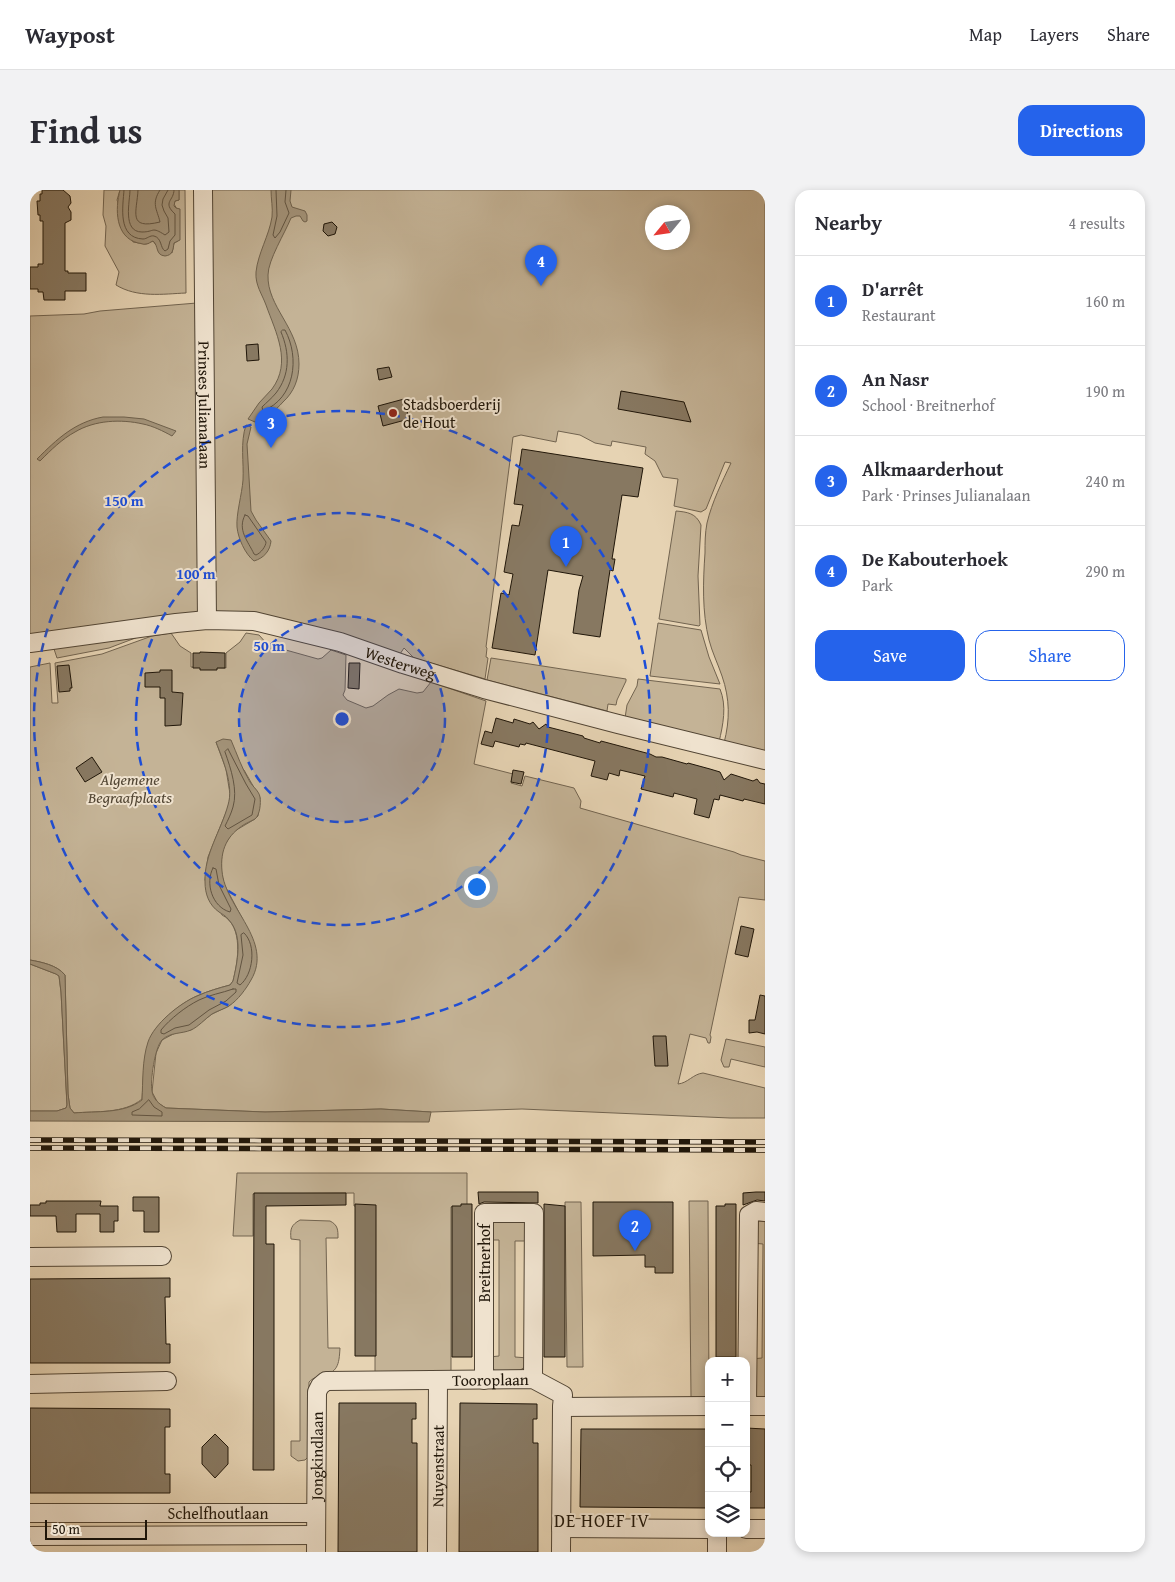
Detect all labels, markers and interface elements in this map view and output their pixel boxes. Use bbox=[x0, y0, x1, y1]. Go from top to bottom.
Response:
text: Waypost bbox=[25, 17, 115, 52]
text: Map bbox=[969, 21, 1002, 48]
text: Layers bbox=[1030, 21, 1079, 48]
text: Share bbox=[1107, 21, 1150, 48]
text: Find us bbox=[30, 105, 143, 156]
button: Directions bbox=[1018, 105, 1145, 156]
north arrow bbox=[645, 205, 690, 250]
text: Nearby bbox=[815, 207, 882, 238]
text: 4 results bbox=[1068, 211, 1125, 235]
pin: 4 bbox=[525, 245, 557, 286]
text: D'arrêt bbox=[862, 275, 923, 303]
text: 1 bbox=[827, 289, 835, 313]
text: 160 m bbox=[1085, 289, 1125, 313]
text: Restaurant bbox=[862, 303, 936, 327]
street label: Prinses Julianalaan bbox=[192, 341, 218, 469]
text: An Nasr bbox=[862, 365, 929, 393]
text: 2 bbox=[827, 379, 835, 403]
text: 190 m bbox=[1085, 379, 1125, 403]
place label: Stadsboerderij de Hout bbox=[403, 392, 501, 434]
text: School · Breitnerhof bbox=[862, 393, 995, 417]
pin: 3 bbox=[255, 407, 287, 448]
marker: Stadsboerderij de Hout bbox=[387, 407, 399, 419]
text: Alkmaarderhout bbox=[862, 455, 1004, 483]
text: 3 bbox=[827, 469, 835, 493]
text: 240 m bbox=[1085, 469, 1125, 493]
text: Park · Prinses Julianalaan bbox=[862, 483, 1030, 507]
text: 150 m bbox=[104, 490, 144, 511]
pin: 1 bbox=[550, 526, 582, 567]
text: De Kabouterhoek bbox=[862, 545, 1008, 573]
text: 4 bbox=[827, 559, 835, 583]
text: 290 m bbox=[1085, 559, 1125, 583]
text: 100 m bbox=[176, 563, 216, 584]
text: Park bbox=[862, 573, 893, 597]
button: Save bbox=[815, 630, 965, 681]
button: Share bbox=[975, 630, 1125, 681]
text: 50 m bbox=[253, 635, 285, 656]
street label: Westerweg bbox=[362, 640, 439, 685]
centre of rings bbox=[333, 710, 351, 728]
park label: Algemene Begraafplaats bbox=[87, 767, 172, 809]
your location bbox=[464, 874, 490, 900]
pin: 2 bbox=[619, 1210, 651, 1251]
street label: Breitnerhof bbox=[472, 1222, 496, 1302]
map controls bbox=[705, 1357, 750, 1537]
button: + bbox=[705, 1357, 750, 1402]
street label: Tooroplaan bbox=[452, 1367, 529, 1392]
button: − bbox=[705, 1402, 750, 1447]
street label: Jongkindlaan bbox=[304, 1411, 329, 1503]
street label: Nuyenstraat bbox=[425, 1424, 450, 1507]
button: locate bbox=[705, 1447, 750, 1492]
button: layers bbox=[705, 1492, 750, 1537]
street label: Schelfhoutlaan bbox=[168, 1501, 268, 1525]
district label: DE HOEF IV bbox=[554, 1507, 650, 1534]
scale bar bbox=[45, 1517, 148, 1540]
text: 50 m bbox=[52, 1519, 80, 1539]

